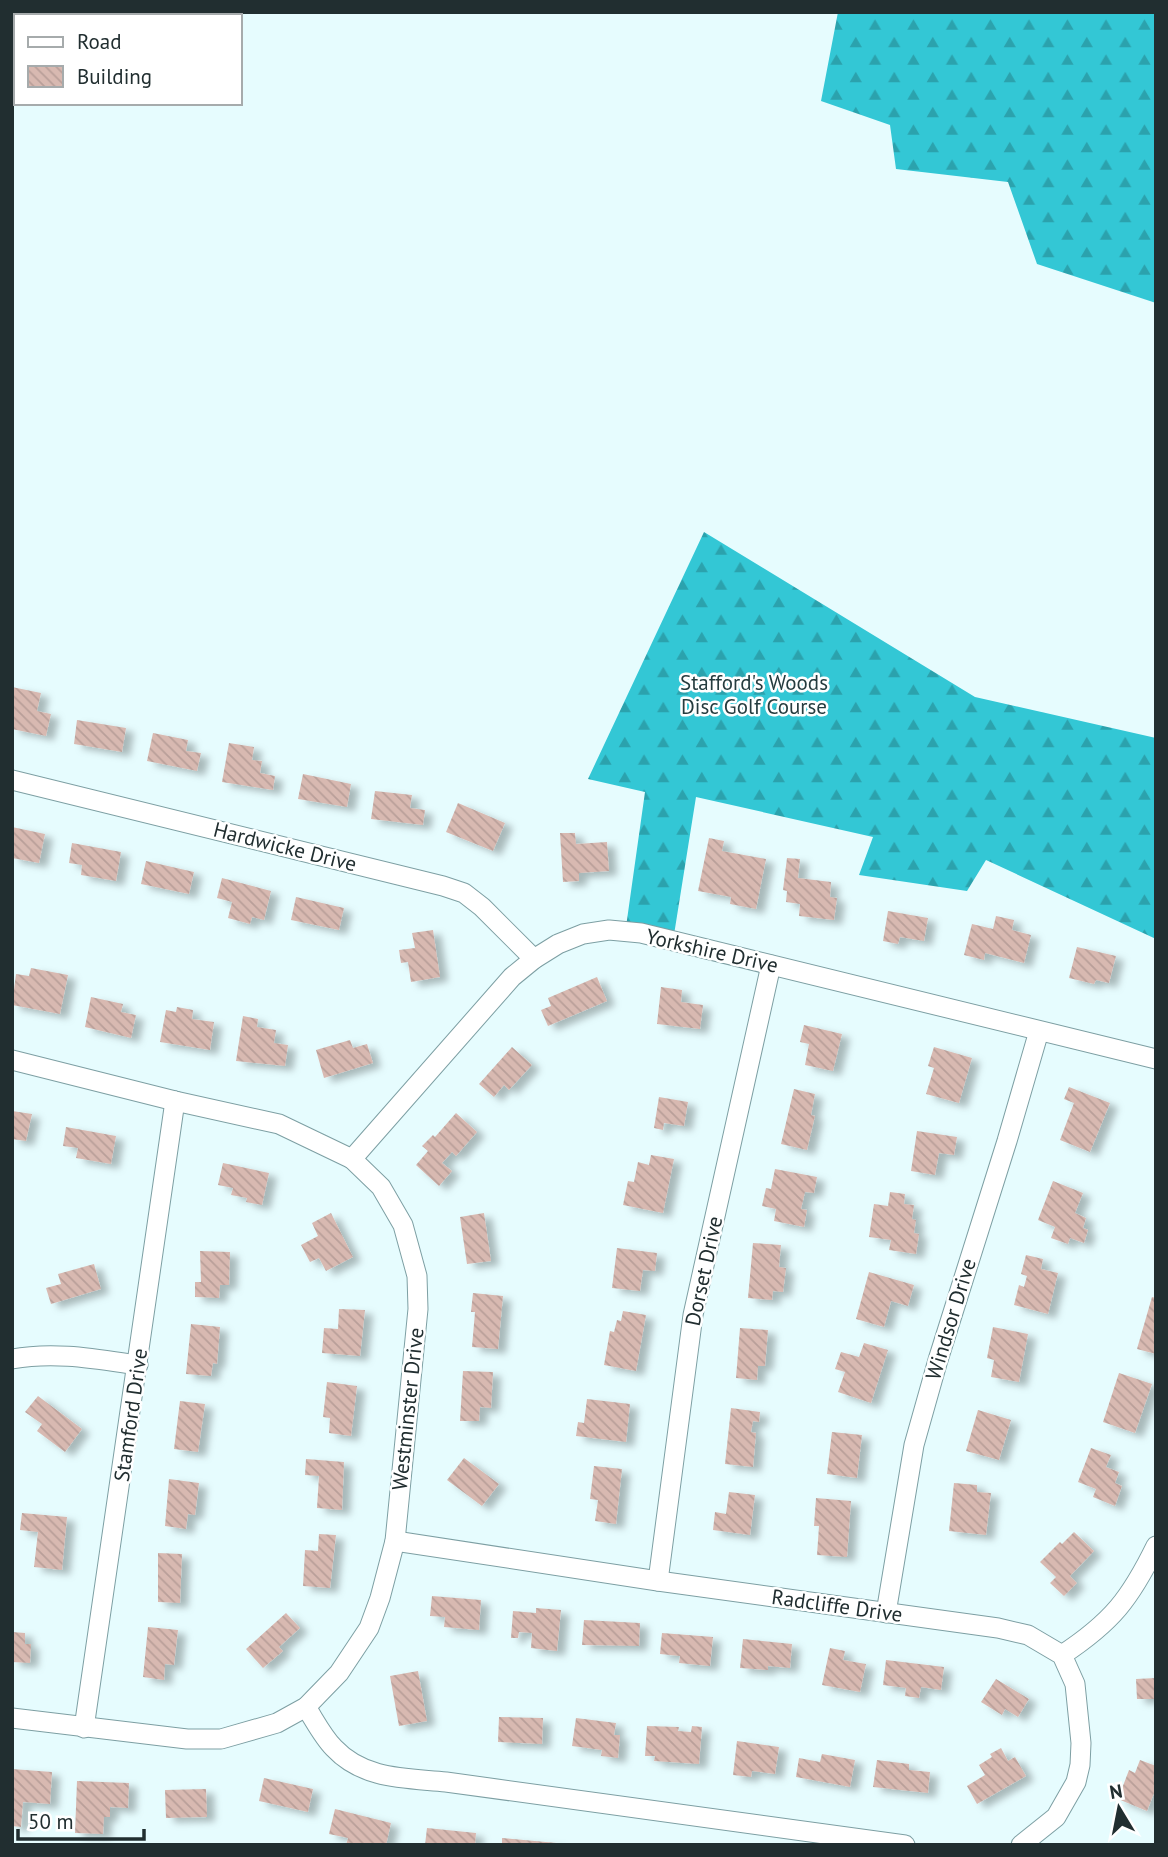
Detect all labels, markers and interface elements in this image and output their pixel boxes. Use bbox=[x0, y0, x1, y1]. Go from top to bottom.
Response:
legend bbox=[14, 14, 242, 105]
text: Road bbox=[77, 28, 121, 55]
text: Building bbox=[77, 63, 152, 90]
park label: Stafford's Woods Disc Golf Course bbox=[680, 669, 828, 720]
street label: Hardwicke Drive bbox=[211, 816, 360, 877]
street label: Yorkshire Drive bbox=[643, 922, 781, 979]
street label: Dorset Drive bbox=[679, 1214, 728, 1328]
street label: Windsor Drive bbox=[919, 1255, 982, 1383]
street label: Westminster Drive bbox=[386, 1326, 429, 1492]
street label: Stamford Drive bbox=[108, 1346, 153, 1483]
street label: Radcliffe Drive bbox=[770, 1583, 904, 1628]
north arrow bbox=[1084, 1773, 1154, 1843]
text: N bbox=[1108, 1778, 1124, 1804]
scale bar bbox=[18, 1798, 144, 1842]
text: 50 m bbox=[28, 1808, 74, 1835]

